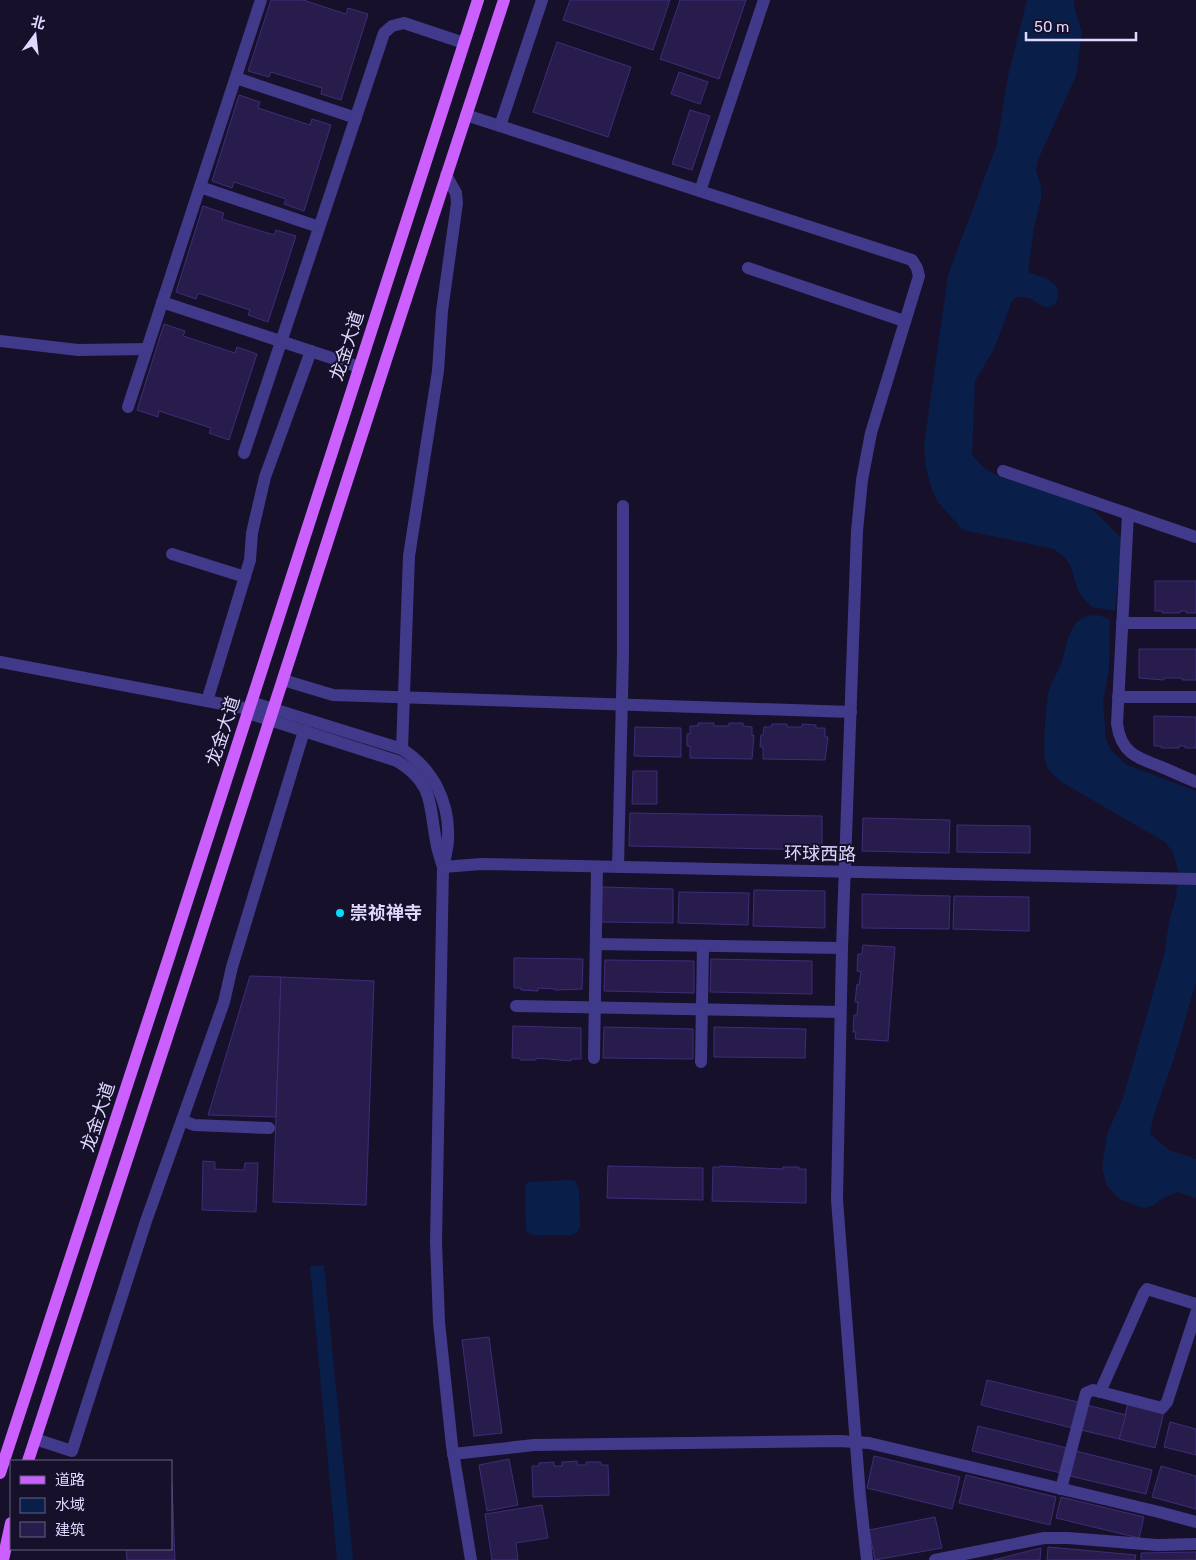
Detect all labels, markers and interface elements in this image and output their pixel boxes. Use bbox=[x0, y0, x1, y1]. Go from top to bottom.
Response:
north arrow bbox=[10, 10, 60, 60]
scale bar bbox=[1026, 10, 1136, 42]
text: 北 bbox=[29, 13, 47, 33]
text: 50 m bbox=[1034, 18, 1069, 36]
street label: 龙金大道 bbox=[325, 308, 369, 384]
street label: 龙金大道 bbox=[201, 693, 245, 769]
street label: 环球西路 bbox=[784, 842, 856, 866]
place label: 崇祯禅寺 bbox=[350, 902, 422, 924]
marker: 崇祯禅寺 bbox=[334, 907, 346, 919]
street label: 龙金大道 bbox=[76, 1079, 120, 1155]
legend bbox=[10, 1460, 172, 1550]
text: 道路 bbox=[55, 1471, 85, 1489]
text: 水域 bbox=[55, 1496, 85, 1514]
text: 建筑 bbox=[55, 1521, 85, 1539]

